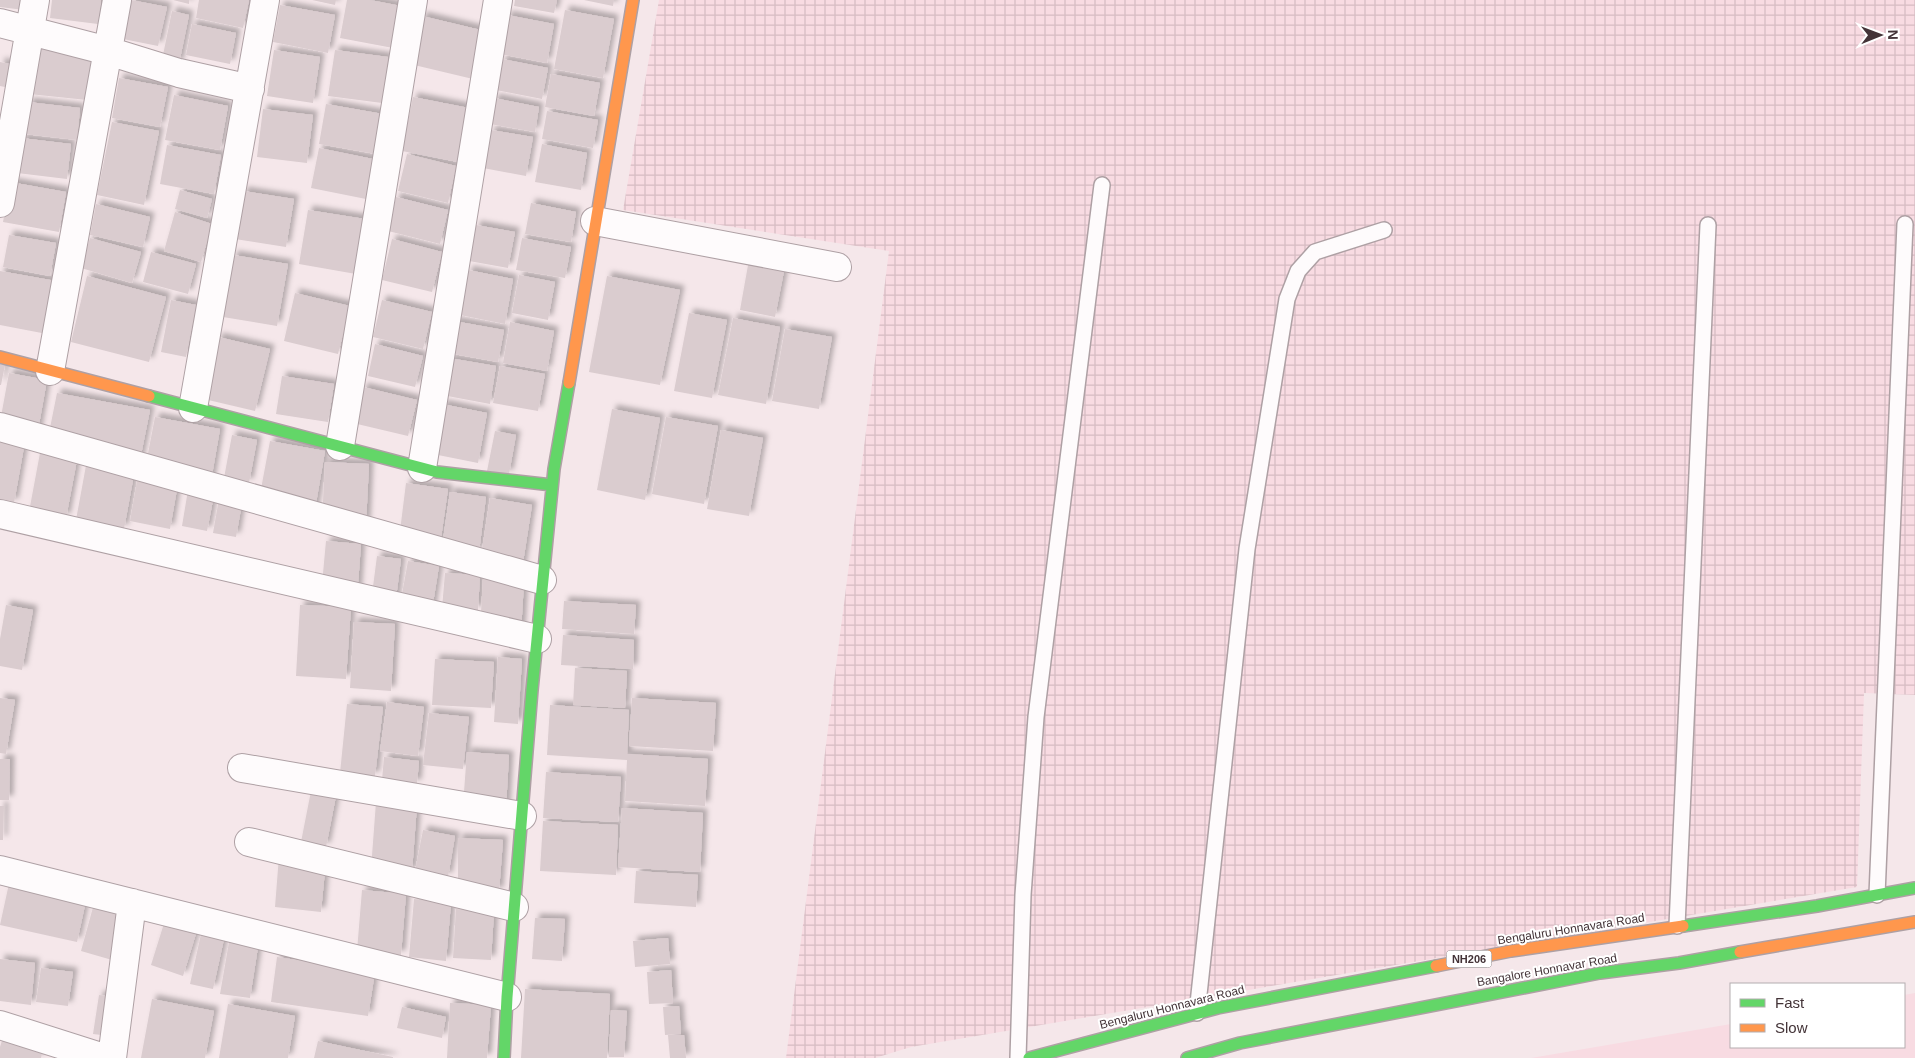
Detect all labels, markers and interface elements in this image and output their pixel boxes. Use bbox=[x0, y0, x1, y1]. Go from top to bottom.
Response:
north arrow bbox=[1855, 10, 1905, 60]
text: N bbox=[1885, 30, 1901, 40]
street label: Bengaluru Honnavara Road bbox=[1496, 910, 1646, 948]
road number: NH206 bbox=[1446, 951, 1492, 968]
street label: Bangalore Honnavar Road bbox=[1476, 951, 1618, 989]
street label: Bengaluru Honnavara Road bbox=[1098, 982, 1246, 1032]
legend bbox=[1730, 983, 1905, 1048]
text: Fast bbox=[1775, 994, 1805, 1011]
text: Slow bbox=[1775, 1019, 1808, 1036]

